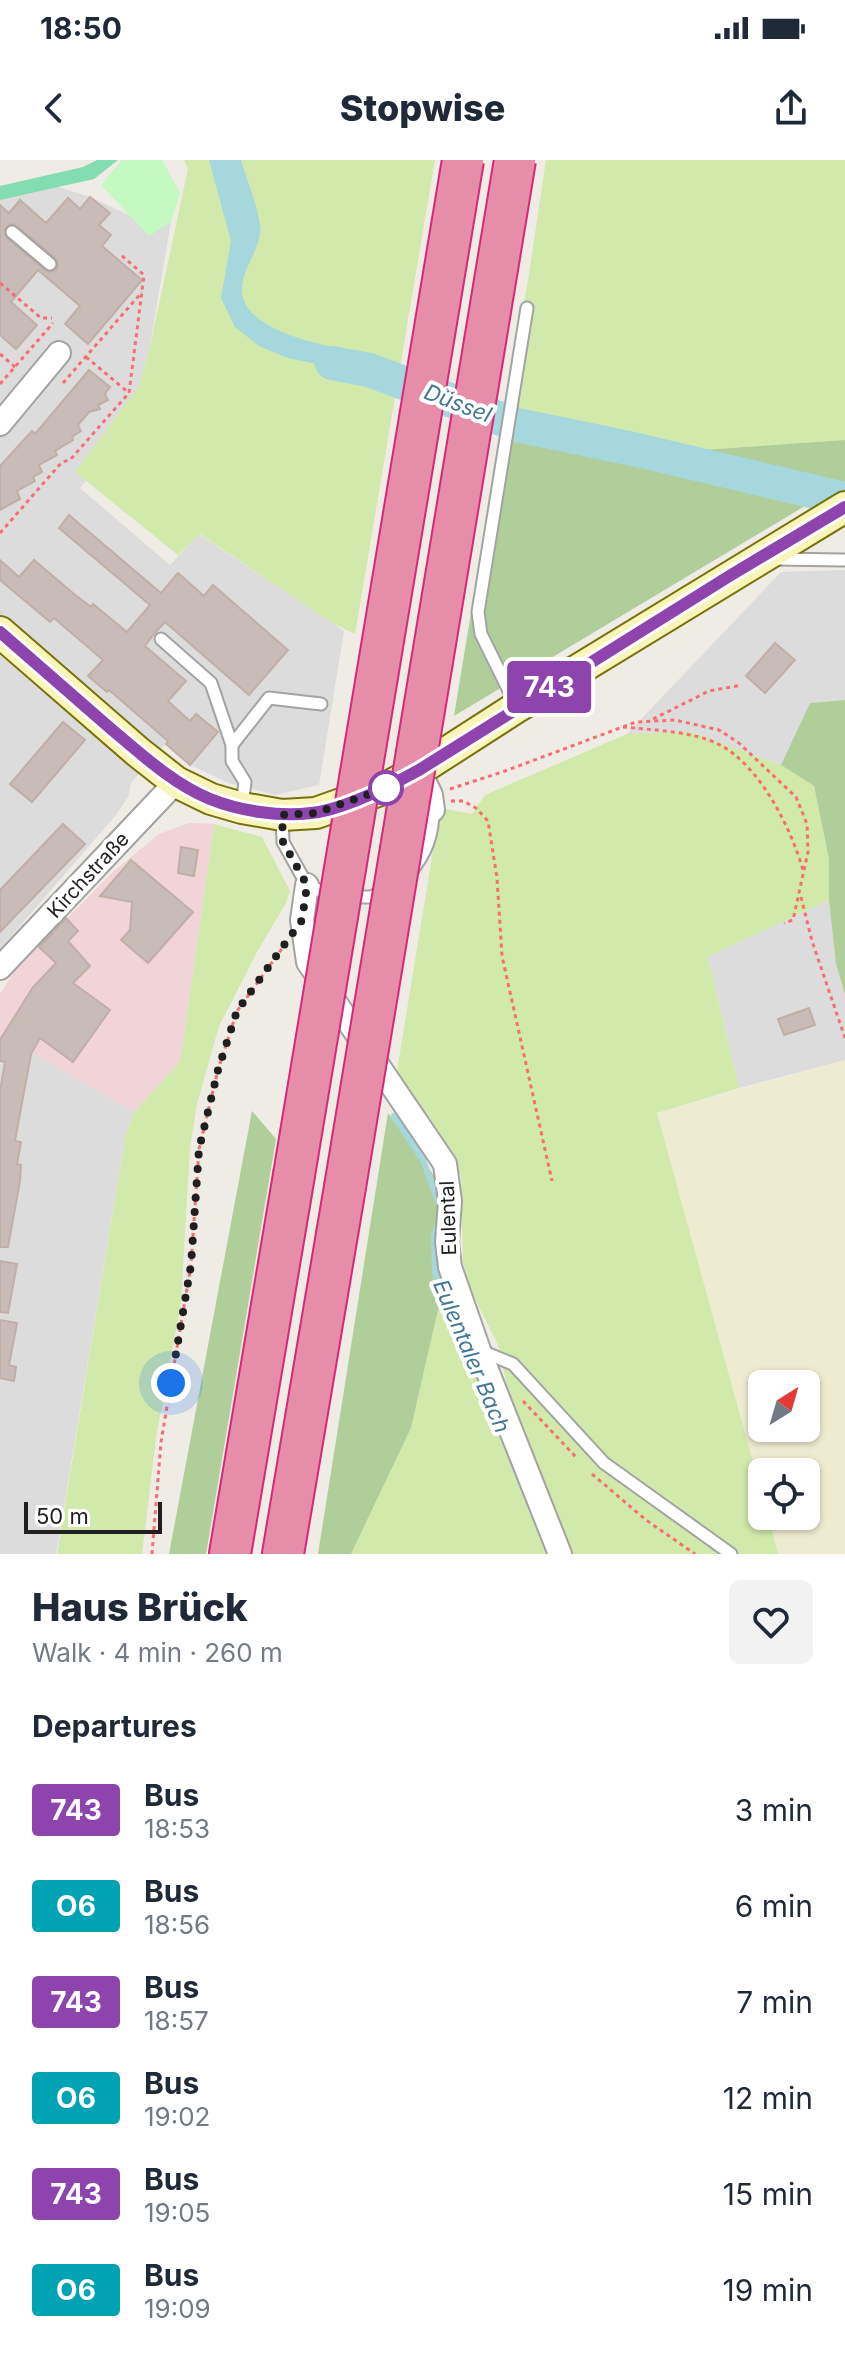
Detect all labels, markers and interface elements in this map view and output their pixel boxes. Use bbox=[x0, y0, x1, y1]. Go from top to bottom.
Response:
text: 18:50 bbox=[40, 10, 122, 46]
icon: back bbox=[32, 86, 76, 130]
text: Stopwise bbox=[340, 86, 505, 130]
icon: share bbox=[769, 86, 813, 130]
water label: Düssel bbox=[421, 378, 496, 428]
line badge: 743 bbox=[503, 661, 595, 713]
text: 743 bbox=[523, 670, 575, 704]
unlabelled marker bbox=[369, 771, 403, 805]
street label: Kirchstraße bbox=[42, 827, 134, 923]
street label: Eulental bbox=[435, 1180, 461, 1256]
water label: Eulentaler Bach bbox=[428, 1276, 516, 1436]
your location bbox=[151, 1363, 191, 1403]
north arrow bbox=[748, 1370, 820, 1442]
map controls bbox=[748, 1370, 820, 1530]
button: locate bbox=[748, 1458, 820, 1530]
scale bar bbox=[24, 1498, 162, 1534]
text: 50 m bbox=[36, 1503, 89, 1529]
button: heart bbox=[729, 1580, 813, 1664]
text: Haus Brück bbox=[32, 1584, 248, 1630]
text: Walk · 4 min · 260 m bbox=[32, 1637, 283, 1668]
text: Departures bbox=[32, 1708, 197, 1744]
text: Bus bbox=[144, 1777, 199, 1813]
text: 3 min bbox=[735, 1792, 813, 1828]
text: 743 bbox=[50, 1793, 102, 1827]
text: 18:53 bbox=[144, 1813, 210, 1844]
text: Bus bbox=[144, 1873, 199, 1909]
text: 6 min bbox=[735, 1888, 813, 1924]
text: O6 bbox=[56, 1889, 96, 1923]
text: 18:56 bbox=[144, 1909, 210, 1940]
text: Bus bbox=[144, 1969, 199, 2005]
text: 7 min bbox=[736, 1984, 813, 2020]
text: 743 bbox=[50, 1985, 102, 2019]
text: 18:57 bbox=[144, 2005, 209, 2036]
text: Bus bbox=[144, 2065, 199, 2101]
text: 12 min bbox=[723, 2080, 813, 2116]
text: O6 bbox=[56, 2081, 96, 2115]
text: 19:02 bbox=[144, 2101, 210, 2132]
text: Bus bbox=[144, 2161, 199, 2197]
text: 15 min bbox=[723, 2176, 813, 2212]
text: 743 bbox=[50, 2177, 102, 2211]
text: 19:05 bbox=[144, 2197, 210, 2228]
text: Bus bbox=[144, 2257, 199, 2293]
text: 19 min bbox=[722, 2272, 813, 2308]
text: O6 bbox=[56, 2273, 96, 2307]
text: 19:09 bbox=[144, 2293, 211, 2324]

